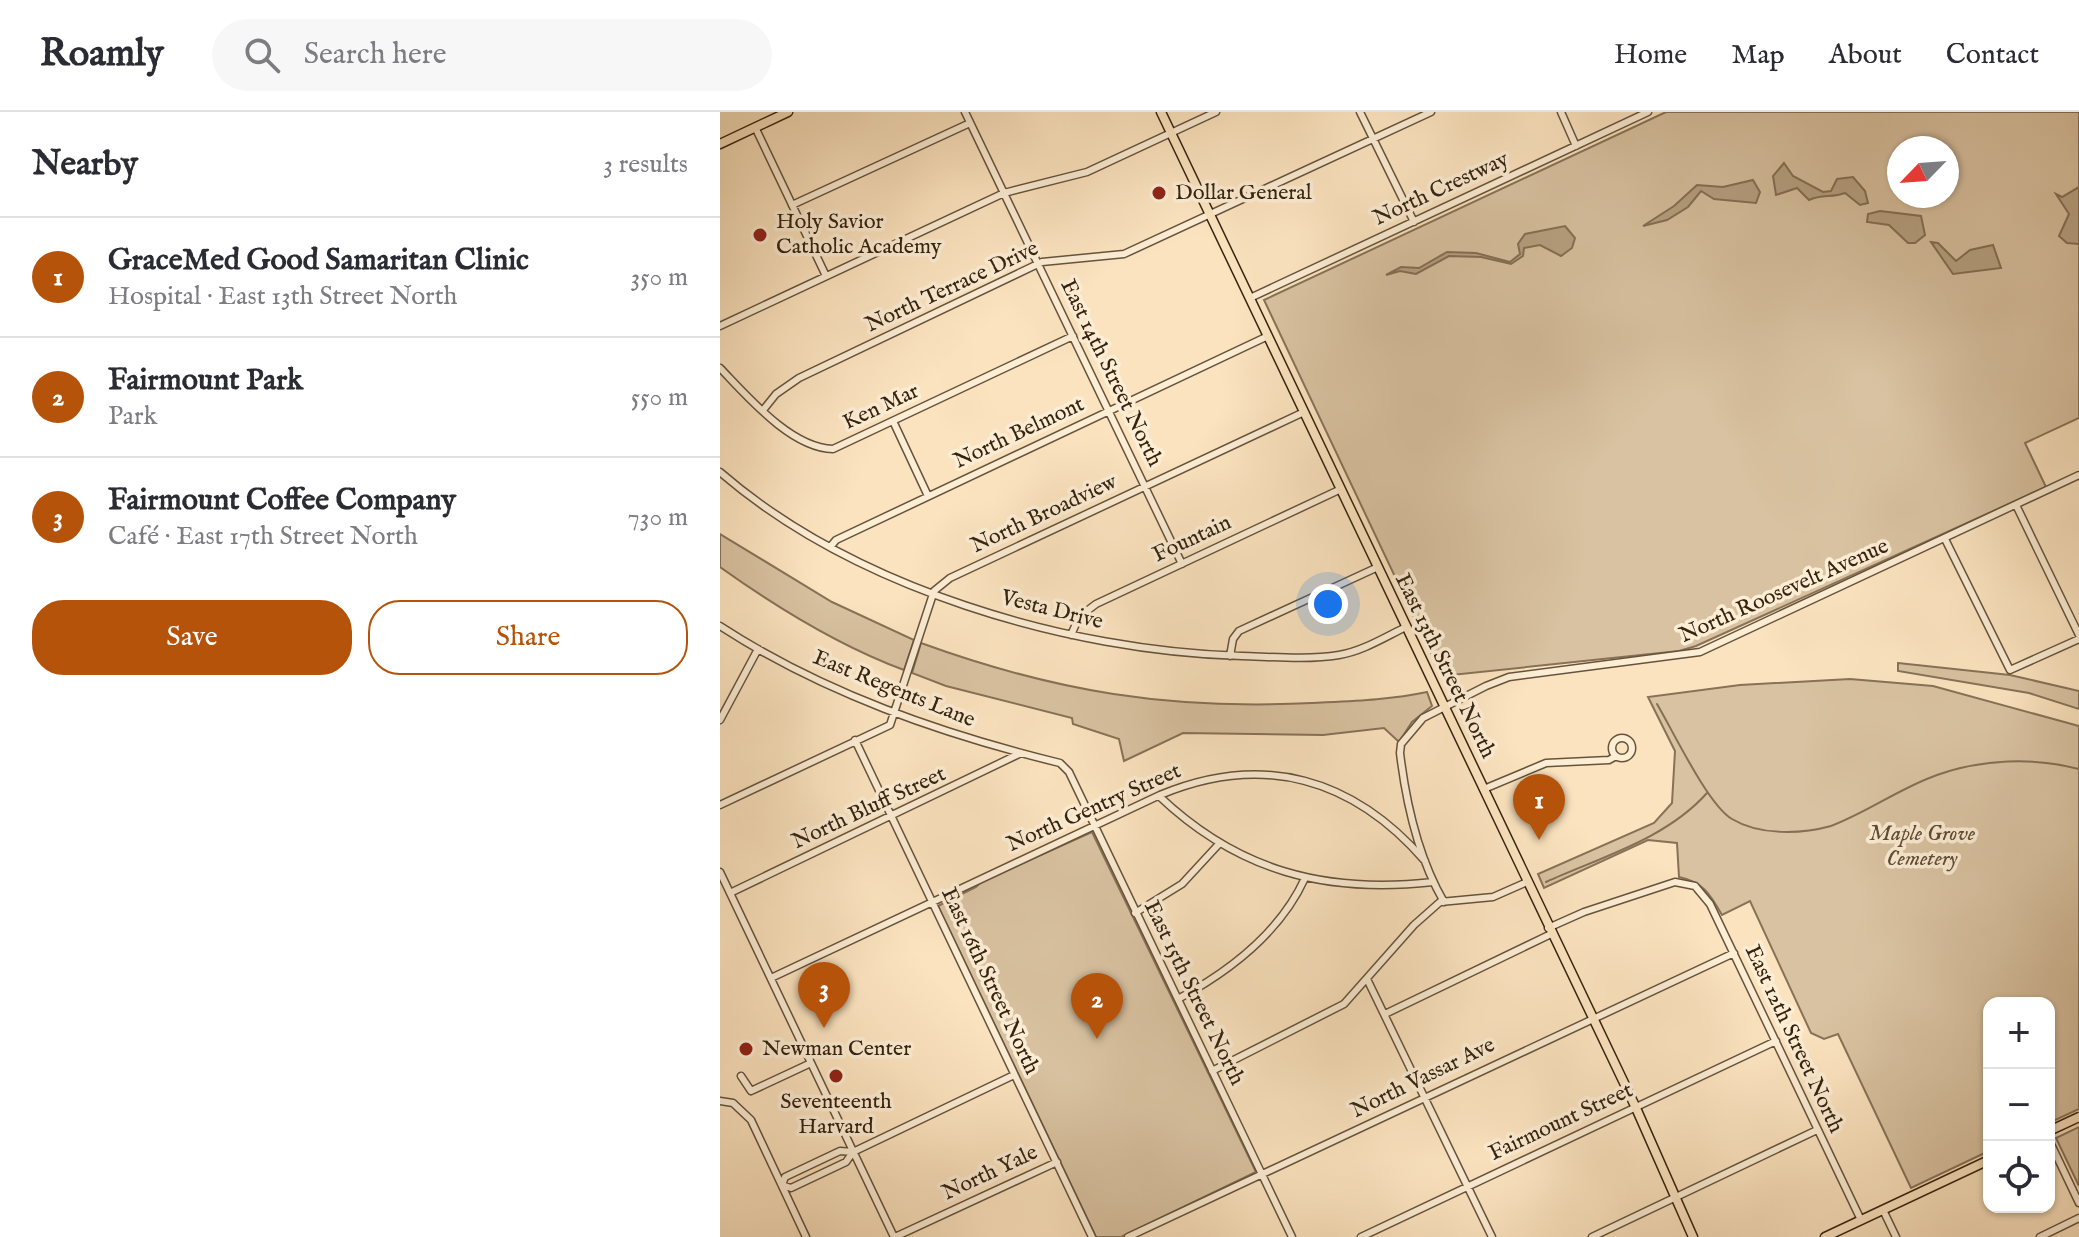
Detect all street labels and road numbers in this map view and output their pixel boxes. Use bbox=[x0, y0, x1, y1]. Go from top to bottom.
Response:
street label: North Crestway bbox=[1369, 145, 1513, 233]
street label: North Terrace Drive bbox=[861, 235, 1043, 339]
street label: East 14th Street North bbox=[1054, 275, 1169, 471]
street label: Ken Mar bbox=[838, 377, 924, 437]
street label: North Belmont bbox=[949, 390, 1089, 475]
street label: North Broadview bbox=[966, 468, 1122, 560]
street label: Fountain bbox=[1148, 509, 1236, 569]
street label: North Roosevelt Avenue bbox=[1675, 532, 1893, 650]
street label: East 13th Street North bbox=[1388, 569, 1502, 763]
street label: Vesta Drive bbox=[997, 584, 1106, 636]
street label: East Regents Lane bbox=[809, 644, 979, 734]
street label: North Gentry Street bbox=[1003, 757, 1186, 859]
street label: North Bluff Street bbox=[788, 760, 951, 856]
street label: East 16th Street North bbox=[934, 883, 1046, 1079]
street label: East 15th Street North bbox=[1137, 896, 1251, 1090]
street label: East 12th Street North bbox=[1738, 940, 1850, 1138]
street label: North Vassar Ave bbox=[1346, 1031, 1500, 1125]
street label: Fairmount Street bbox=[1484, 1076, 1638, 1168]
street label: North Yale bbox=[938, 1139, 1042, 1207]

